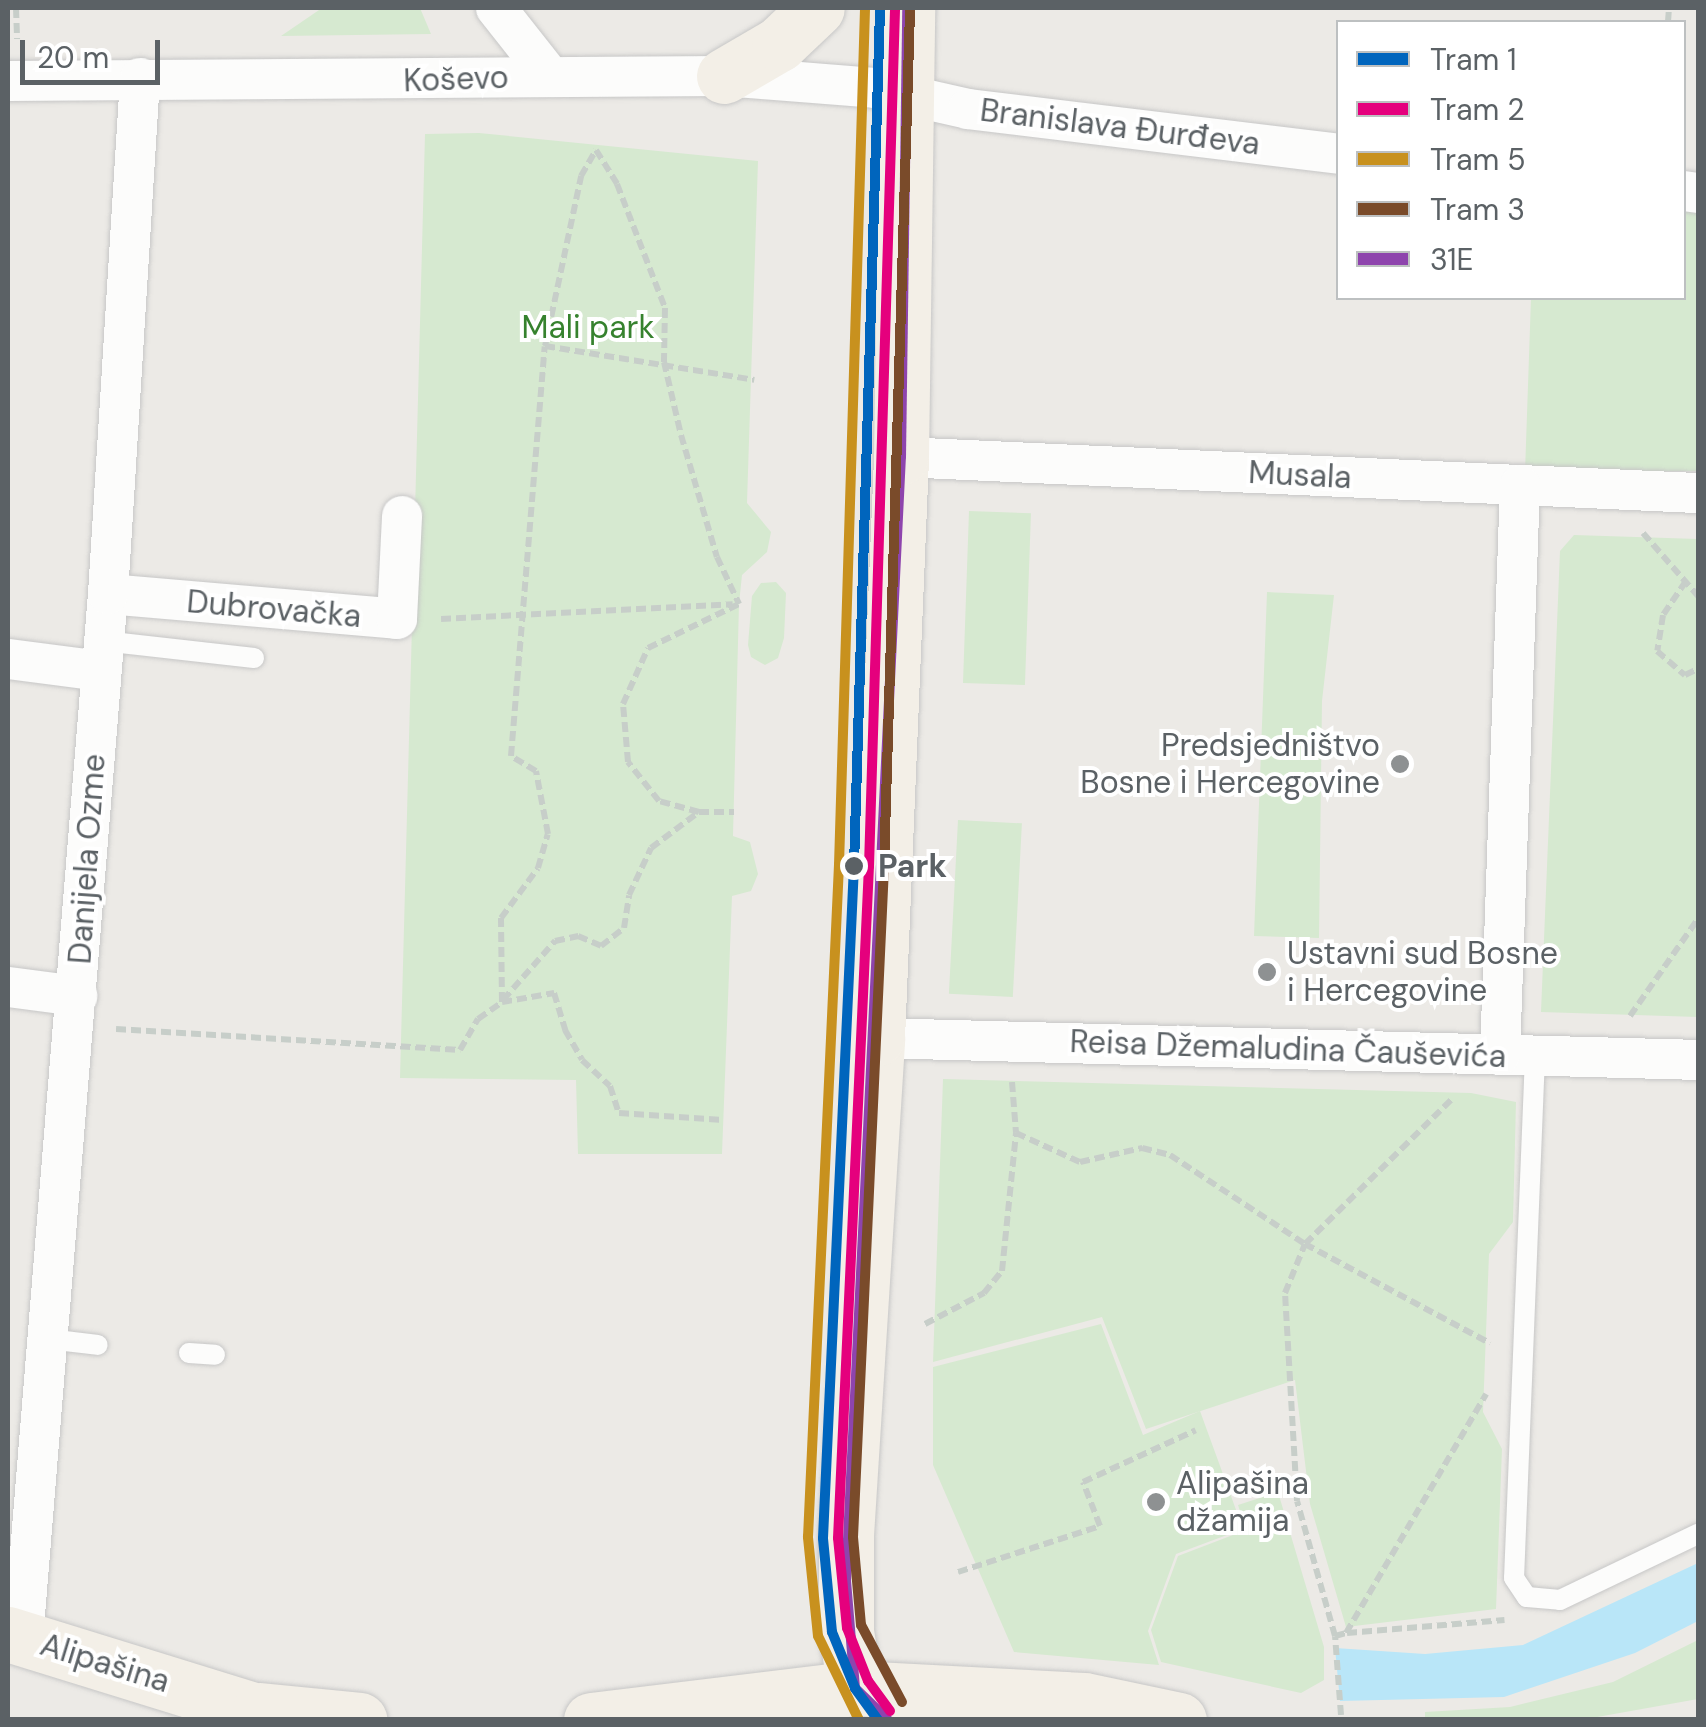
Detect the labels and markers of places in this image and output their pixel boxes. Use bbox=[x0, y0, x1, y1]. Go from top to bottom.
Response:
place label: Predsjedništvo Bosne i Hercegovine bbox=[1080, 727, 1380, 802]
marker: Predsjedništvo Bosne i Hercegovine bbox=[1389, 753, 1411, 775]
place label: Park bbox=[878, 847, 947, 885]
marker: Park bbox=[839, 851, 869, 881]
place label: Ustavni sud Bosne i Hercegovine bbox=[1287, 935, 1558, 1010]
marker: Ustavni sud Bosne i Hercegovine bbox=[1256, 961, 1278, 983]
place label: Alipašina džamija bbox=[1176, 1465, 1309, 1540]
marker: Alipašina džamija bbox=[1145, 1491, 1167, 1513]

